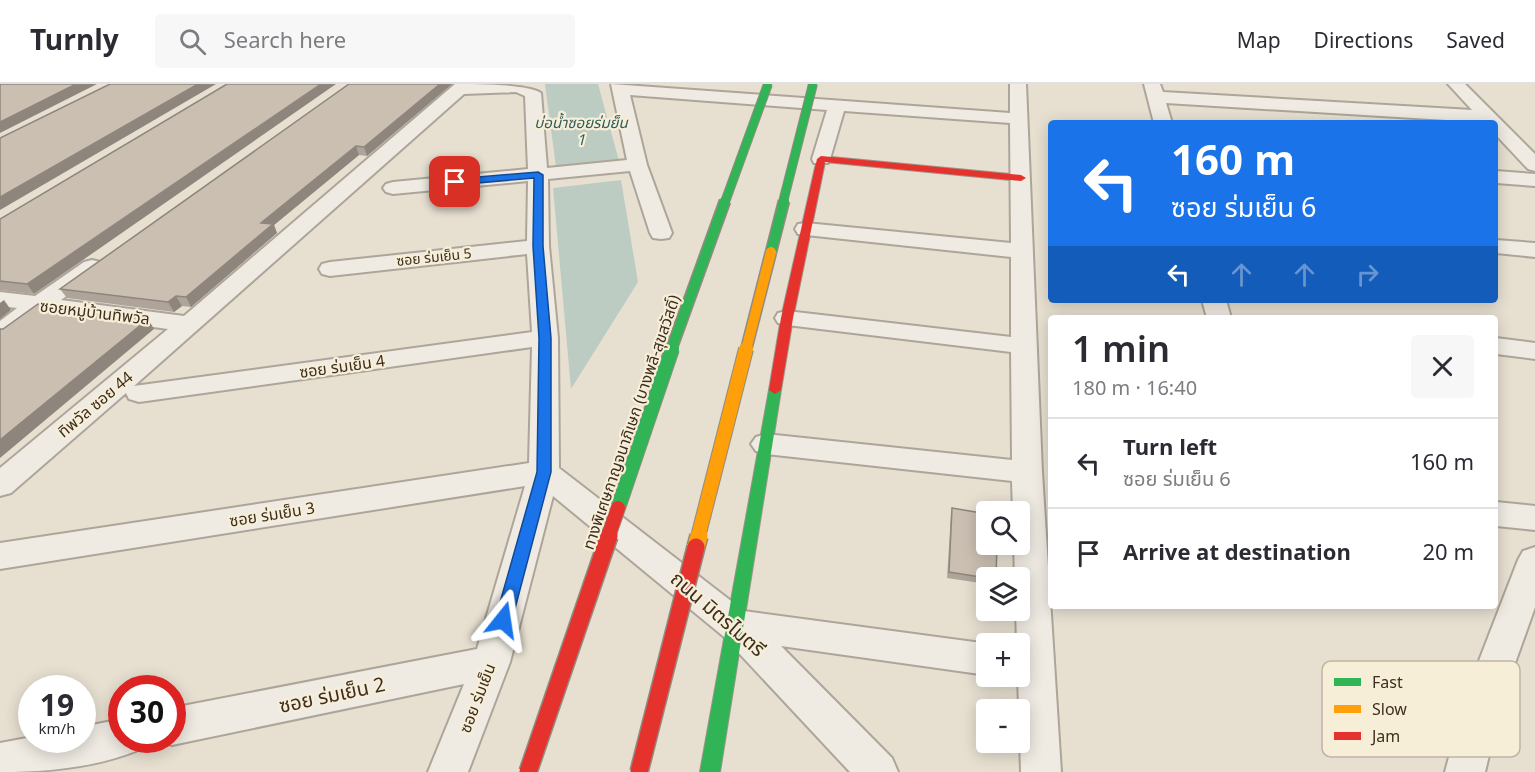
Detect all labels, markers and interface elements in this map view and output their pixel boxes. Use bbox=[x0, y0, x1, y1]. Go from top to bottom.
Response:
search box bbox=[155, 14, 575, 68]
text: Turnly bbox=[30, 20, 119, 63]
icon: search bbox=[176, 25, 209, 58]
text: Search here bbox=[224, 25, 346, 58]
text: Map bbox=[1237, 26, 1281, 57]
text: Directions bbox=[1314, 26, 1413, 57]
text: Saved bbox=[1446, 26, 1505, 57]
water label: บ่อน้ำซอยร่มย็น 1 bbox=[534, 112, 629, 152]
text: 160 m bbox=[1171, 130, 1295, 194]
icon: left bbox=[1072, 144, 1150, 222]
pin bbox=[429, 156, 480, 207]
icon: arrive bbox=[438, 165, 471, 198]
text: ซอย ร่มเย็น 6 bbox=[1171, 188, 1317, 229]
street label: ซอย ร่มเย็น 5 bbox=[395, 243, 473, 272]
icon: left bbox=[1162, 258, 1195, 291]
icon: ahead bbox=[1225, 258, 1258, 291]
icon: ahead bbox=[1288, 258, 1321, 291]
icon: right bbox=[1351, 258, 1384, 291]
street label: ทางพิเศษกาญจนาภิเษก (บางพลี-สุขสวัสดิ์) bbox=[577, 291, 687, 553]
street label: ซอยหมู่บ้านทิพวัล bbox=[39, 294, 151, 332]
text: 1 min bbox=[1072, 324, 1170, 378]
button: close bbox=[1411, 335, 1474, 398]
street label: ซอย ร่มเย็น 4 bbox=[298, 349, 387, 385]
street label: ทิพวัล ซอย 44 bbox=[53, 366, 139, 444]
text: 180 m · 16:40 bbox=[1072, 374, 1197, 404]
text: Turn left bbox=[1123, 432, 1217, 465]
icon: left bbox=[1072, 447, 1105, 480]
text: 160 m bbox=[1410, 447, 1474, 480]
text: ซอย ร่มเย็น 6 bbox=[1123, 465, 1231, 495]
street label: ซอย ร่มเย็น 3 bbox=[228, 496, 317, 534]
map controls bbox=[976, 501, 1030, 753]
button: search bbox=[976, 501, 1030, 555]
icon: arrive bbox=[1072, 537, 1105, 570]
text: Arrive at destination bbox=[1123, 537, 1351, 570]
text: 20 m bbox=[1423, 537, 1474, 570]
street label: ถนน มิตรไมตรี bbox=[663, 565, 771, 665]
button: layers bbox=[976, 567, 1030, 621]
position arrow bbox=[471, 588, 535, 652]
button: + bbox=[976, 633, 1030, 687]
street label: ซอย ร่มเย็น bbox=[454, 660, 502, 737]
legend bbox=[1322, 661, 1520, 757]
street label: ซอย ร่มเย็น 2 bbox=[276, 670, 388, 722]
text: Fast bbox=[1372, 671, 1403, 695]
speed limit sign: 30 bbox=[108, 675, 186, 753]
text: 19 bbox=[40, 684, 74, 730]
text: Slow bbox=[1372, 698, 1407, 722]
button: − bbox=[976, 699, 1030, 753]
text: km/h bbox=[39, 718, 75, 741]
text: Jam bbox=[1370, 725, 1400, 749]

